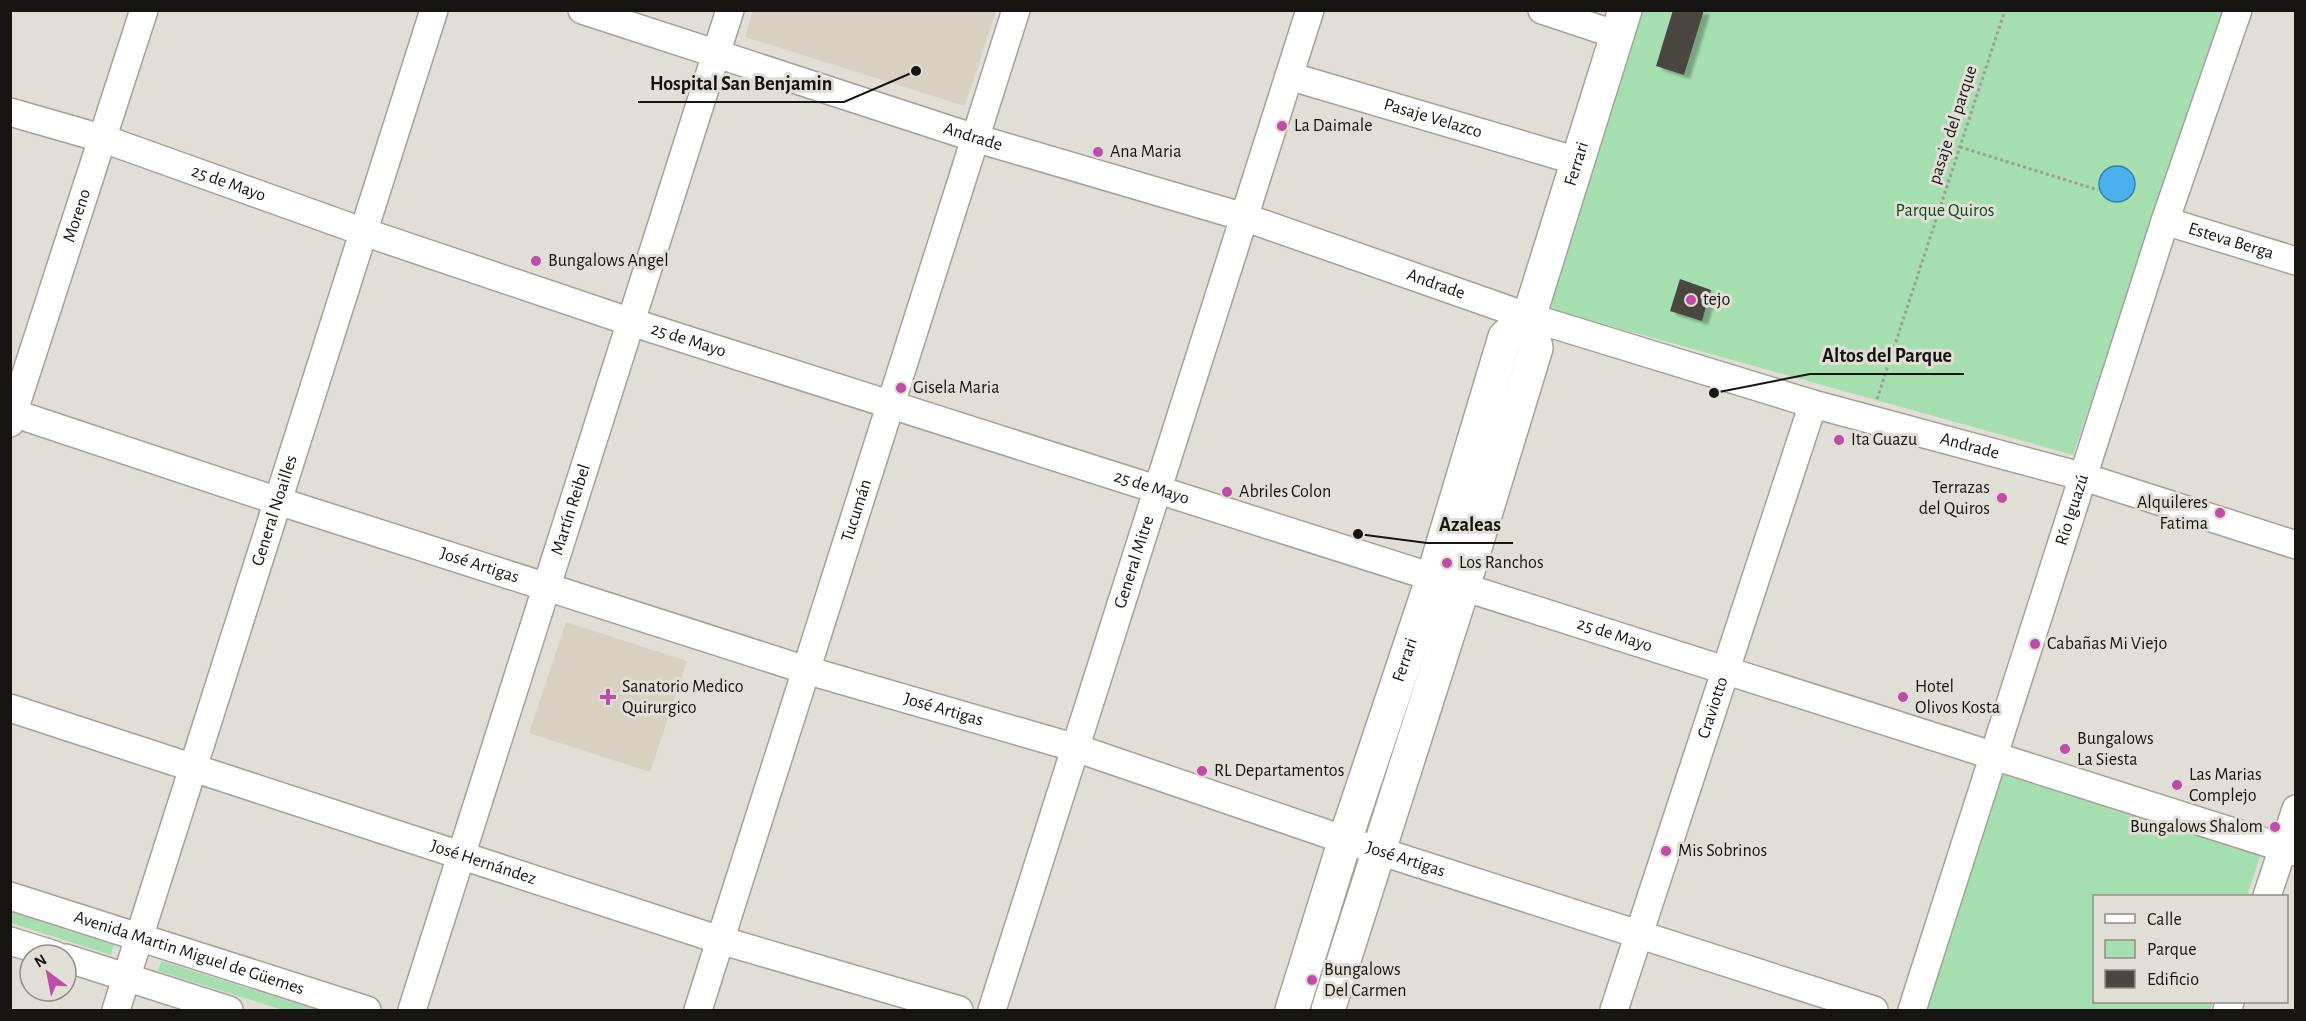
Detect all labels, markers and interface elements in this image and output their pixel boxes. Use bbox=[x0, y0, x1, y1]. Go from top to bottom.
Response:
callout: Hospital San Benjamin bbox=[638, 64, 844, 102]
street label: pasaje del parque bbox=[1925, 64, 1981, 186]
text: Hospital San Benjamin bbox=[650, 74, 832, 94]
street label: Pasaje Velazco bbox=[1382, 95, 1484, 142]
place label: La Daimale bbox=[1294, 117, 1373, 135]
street label: Andrade bbox=[941, 119, 1004, 154]
marker: La Daimale bbox=[1275, 119, 1289, 133]
street label: Ferrari bbox=[1561, 140, 1592, 188]
place label: Ana Maria bbox=[1110, 143, 1181, 161]
marker: Ana Maria bbox=[1091, 145, 1105, 159]
street label: 25 de Mayo bbox=[189, 162, 268, 205]
street label: Moreno bbox=[60, 187, 94, 244]
park label: Parque Quiros bbox=[1896, 202, 1994, 220]
street label: Esteva Berga bbox=[2186, 220, 2276, 263]
place label: Bungalows Angel bbox=[548, 252, 669, 270]
marker: Bungalows Angel bbox=[529, 254, 543, 268]
street label: Andrade bbox=[1404, 266, 1467, 303]
place label: tejo bbox=[1703, 291, 1731, 309]
marker: tejo bbox=[1684, 293, 1698, 307]
street label: 25 de Mayo bbox=[649, 320, 728, 361]
callout: Altos del Parque bbox=[1810, 336, 1964, 374]
text: Altos del Parque bbox=[1822, 346, 1952, 366]
place label: Gisela Maria bbox=[913, 379, 1000, 397]
marker: Gisela Maria bbox=[894, 381, 908, 395]
street label: Andrade bbox=[1938, 430, 2001, 463]
place label: Ita Guazu bbox=[1851, 431, 1917, 449]
marker: Ita Guazu bbox=[1832, 433, 1846, 447]
street label: General Noailles bbox=[249, 453, 301, 568]
street label: Martín Reibel bbox=[548, 462, 594, 557]
street label: 25 de Mayo bbox=[1112, 467, 1191, 508]
street label: Río Iguazú bbox=[2053, 472, 2092, 548]
street label: Tucumán bbox=[838, 477, 875, 544]
place label: Terrazas del Quiros bbox=[1919, 479, 1990, 518]
place label: Abriles Colon bbox=[1239, 483, 1331, 501]
marker: Abriles Colon bbox=[1220, 485, 1234, 499]
marker: Terrazas del Quiros bbox=[1995, 491, 2009, 505]
place label: Alquileres Fatima bbox=[2137, 494, 2208, 533]
callout: Azaleas bbox=[1427, 505, 1513, 543]
marker: Alquileres Fatima bbox=[2213, 506, 2227, 520]
street label: General Mitre bbox=[1111, 514, 1158, 611]
text: Azaleas bbox=[1439, 515, 1501, 535]
street label: José Artigas bbox=[438, 544, 521, 587]
place label: Los Ranchos bbox=[1459, 554, 1544, 572]
marker: Los Ranchos bbox=[1440, 556, 1454, 570]
street label: 25 de Mayo bbox=[1575, 615, 1655, 656]
place label: Cabañas Mi Viejo bbox=[2047, 635, 2167, 653]
street label: Ferrari bbox=[1390, 636, 1421, 684]
marker: Cabañas Mi Viejo bbox=[2028, 637, 2042, 651]
street label: Craviotto bbox=[1695, 675, 1732, 741]
place label: Sanatorio Medico Quirurgico bbox=[622, 678, 744, 717]
place label: Hotel Olivos Kosta bbox=[1915, 678, 2000, 717]
marker: Sanatorio Medico Quirurgico bbox=[599, 688, 617, 706]
street label: José Artigas bbox=[902, 690, 985, 730]
marker: Hotel Olivos Kosta bbox=[1896, 690, 1910, 704]
place label: Bungalows La Siesta bbox=[2077, 730, 2154, 769]
marker: Bungalows La Siesta bbox=[2058, 742, 2072, 756]
place label: RL Departamentos bbox=[1214, 762, 1344, 780]
marker: RL Departamentos bbox=[1195, 764, 1209, 778]
place label: Las Marias Complejo bbox=[2189, 766, 2262, 805]
marker: Las Marias Complejo bbox=[2170, 778, 2184, 792]
place label: Bungalows Shalom bbox=[2130, 818, 2263, 836]
marker: Bungalows Shalom bbox=[2268, 820, 2282, 834]
street label: José Hernández bbox=[428, 837, 538, 888]
street label: José Artigas bbox=[1364, 838, 1447, 881]
place label: Mis Sobrinos bbox=[1678, 842, 1767, 860]
marker: Mis Sobrinos bbox=[1659, 844, 1673, 858]
legend bbox=[2093, 895, 2288, 1003]
street label: Avenida Martin Miguel de Güemes bbox=[72, 908, 306, 998]
text: Calle bbox=[2147, 911, 2182, 929]
text: Parque bbox=[2147, 941, 2196, 959]
north arrow bbox=[18, 943, 78, 1003]
text: N bbox=[32, 951, 50, 971]
place label: Bungalows Del Carmen bbox=[1324, 961, 1407, 1000]
text: Edificio bbox=[2147, 971, 2199, 989]
marker: Bungalows Del Carmen bbox=[1305, 973, 1319, 987]

